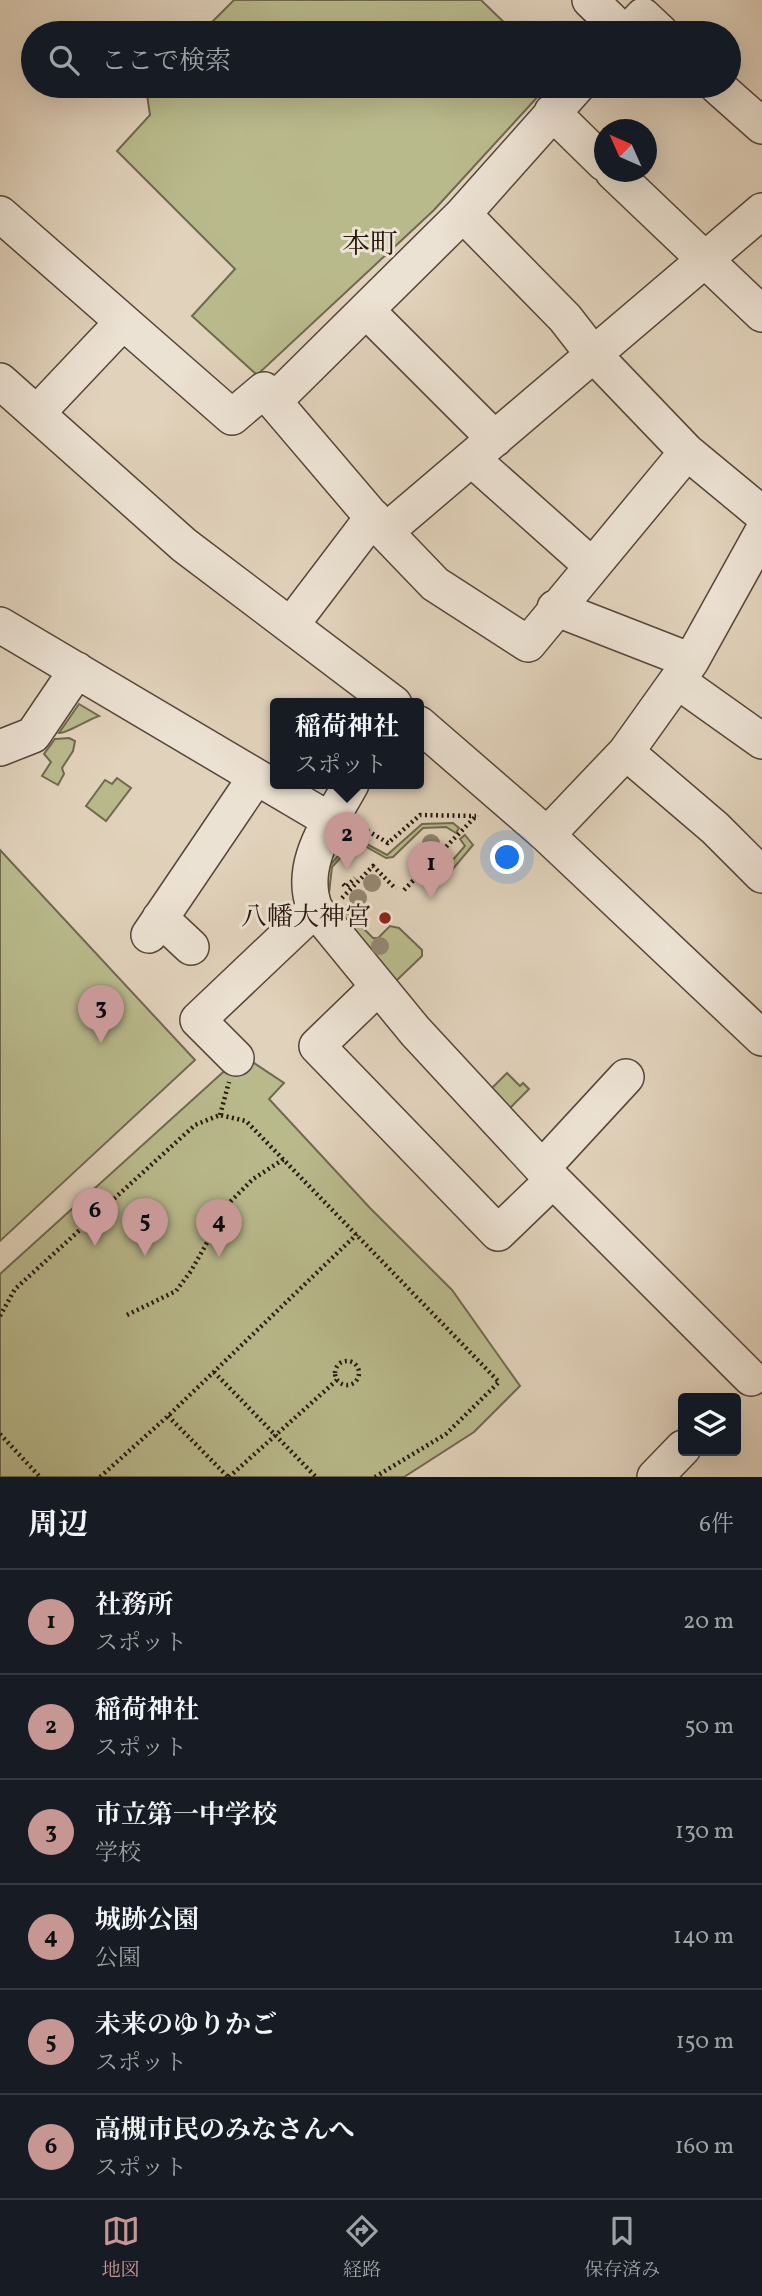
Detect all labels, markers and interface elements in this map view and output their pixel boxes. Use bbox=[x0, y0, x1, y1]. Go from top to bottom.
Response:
search box bbox=[21, 21, 741, 98]
icon: search bbox=[45, 41, 83, 79]
text: ここで検索 bbox=[101, 44, 231, 80]
north arrow bbox=[594, 119, 657, 182]
district label: 本町 bbox=[342, 226, 398, 265]
popup bbox=[270, 698, 424, 789]
text: 稲荷神社 bbox=[295, 710, 399, 746]
text: スポット bbox=[295, 750, 387, 782]
pin: 2 bbox=[324, 812, 370, 870]
your location bbox=[490, 840, 524, 874]
pin: 1 bbox=[408, 841, 454, 899]
place label: 八幡大神宮 bbox=[241, 900, 371, 936]
marker: 八幡大神宮 bbox=[377, 910, 393, 926]
pin: 3 bbox=[78, 985, 124, 1043]
pin: 6 bbox=[72, 1188, 118, 1246]
pin: 5 bbox=[122, 1198, 168, 1256]
pin: 4 bbox=[196, 1199, 242, 1257]
map controls bbox=[678, 1393, 741, 1456]
button: layers bbox=[678, 1393, 741, 1456]
text: 周辺 bbox=[28, 1505, 88, 1547]
text: 6件 bbox=[699, 1509, 734, 1541]
text: 社務所 bbox=[95, 1588, 173, 1624]
text: 1 bbox=[46, 1606, 56, 1638]
text: 20 m bbox=[683, 1606, 734, 1638]
text: スポット bbox=[95, 1628, 187, 1660]
text: 稲荷神社 bbox=[95, 1693, 199, 1729]
text: 2 bbox=[45, 1711, 57, 1743]
text: 50 m bbox=[685, 1711, 734, 1743]
text: スポット bbox=[95, 1733, 187, 1765]
text: 市立第一中学校 bbox=[95, 1798, 277, 1834]
text: 3 bbox=[45, 1816, 57, 1848]
text: 130 m bbox=[675, 1816, 734, 1848]
text: 学校 bbox=[95, 1838, 141, 1870]
text: 城跡公園 bbox=[95, 1903, 199, 1939]
text: 4 bbox=[44, 1921, 58, 1953]
text: 140 m bbox=[673, 1921, 734, 1953]
text: 公園 bbox=[95, 1943, 141, 1975]
text: 未来のゆりかご bbox=[95, 2008, 277, 2044]
text: 5 bbox=[45, 2026, 57, 2058]
text: 150 m bbox=[676, 2026, 734, 2058]
text: スポット bbox=[95, 2048, 187, 2080]
text: 高槻市民のみなさんへ bbox=[95, 2113, 354, 2149]
text: 6 bbox=[45, 2131, 57, 2163]
text: 160 m bbox=[675, 2131, 734, 2163]
text: スポット bbox=[95, 2153, 187, 2185]
tab: 地図 bbox=[102, 2212, 140, 2284]
tab: 経路 bbox=[343, 2212, 381, 2284]
tab: 保存済み bbox=[584, 2212, 660, 2284]

